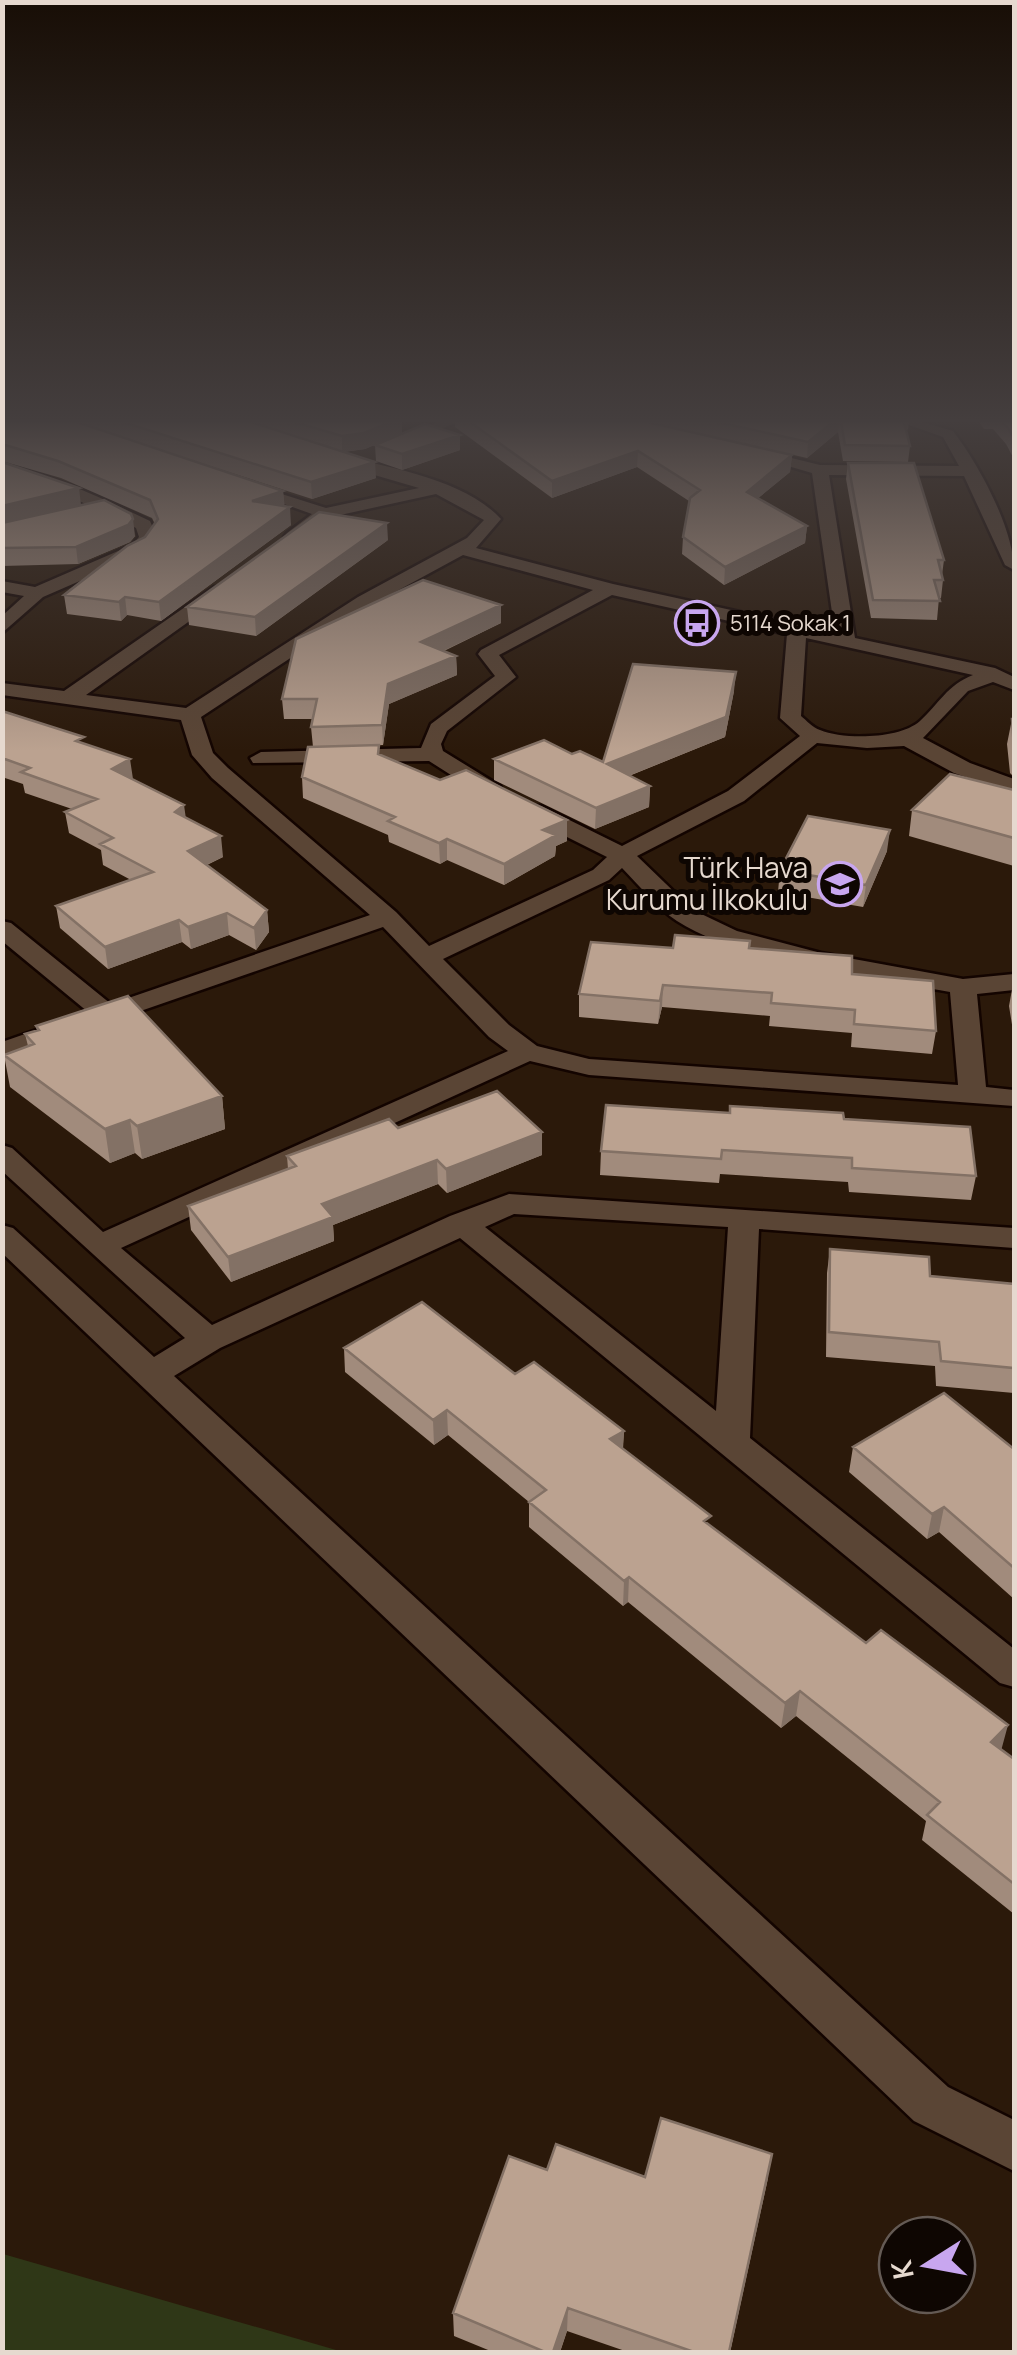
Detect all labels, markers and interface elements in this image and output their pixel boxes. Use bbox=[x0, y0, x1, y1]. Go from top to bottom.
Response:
bus stop icon: 5114 Sokak 1 bbox=[674, 600, 720, 646]
place label: 5114 Sokak 1 bbox=[730, 608, 851, 638]
place label: Türk Hava Kurumu İlkokulu bbox=[606, 848, 808, 918]
school or university icon: Türk Hava Kurumu İlkokulu bbox=[817, 861, 863, 907]
north arrow bbox=[877, 2215, 977, 2315]
text: K bbox=[881, 2257, 922, 2282]

